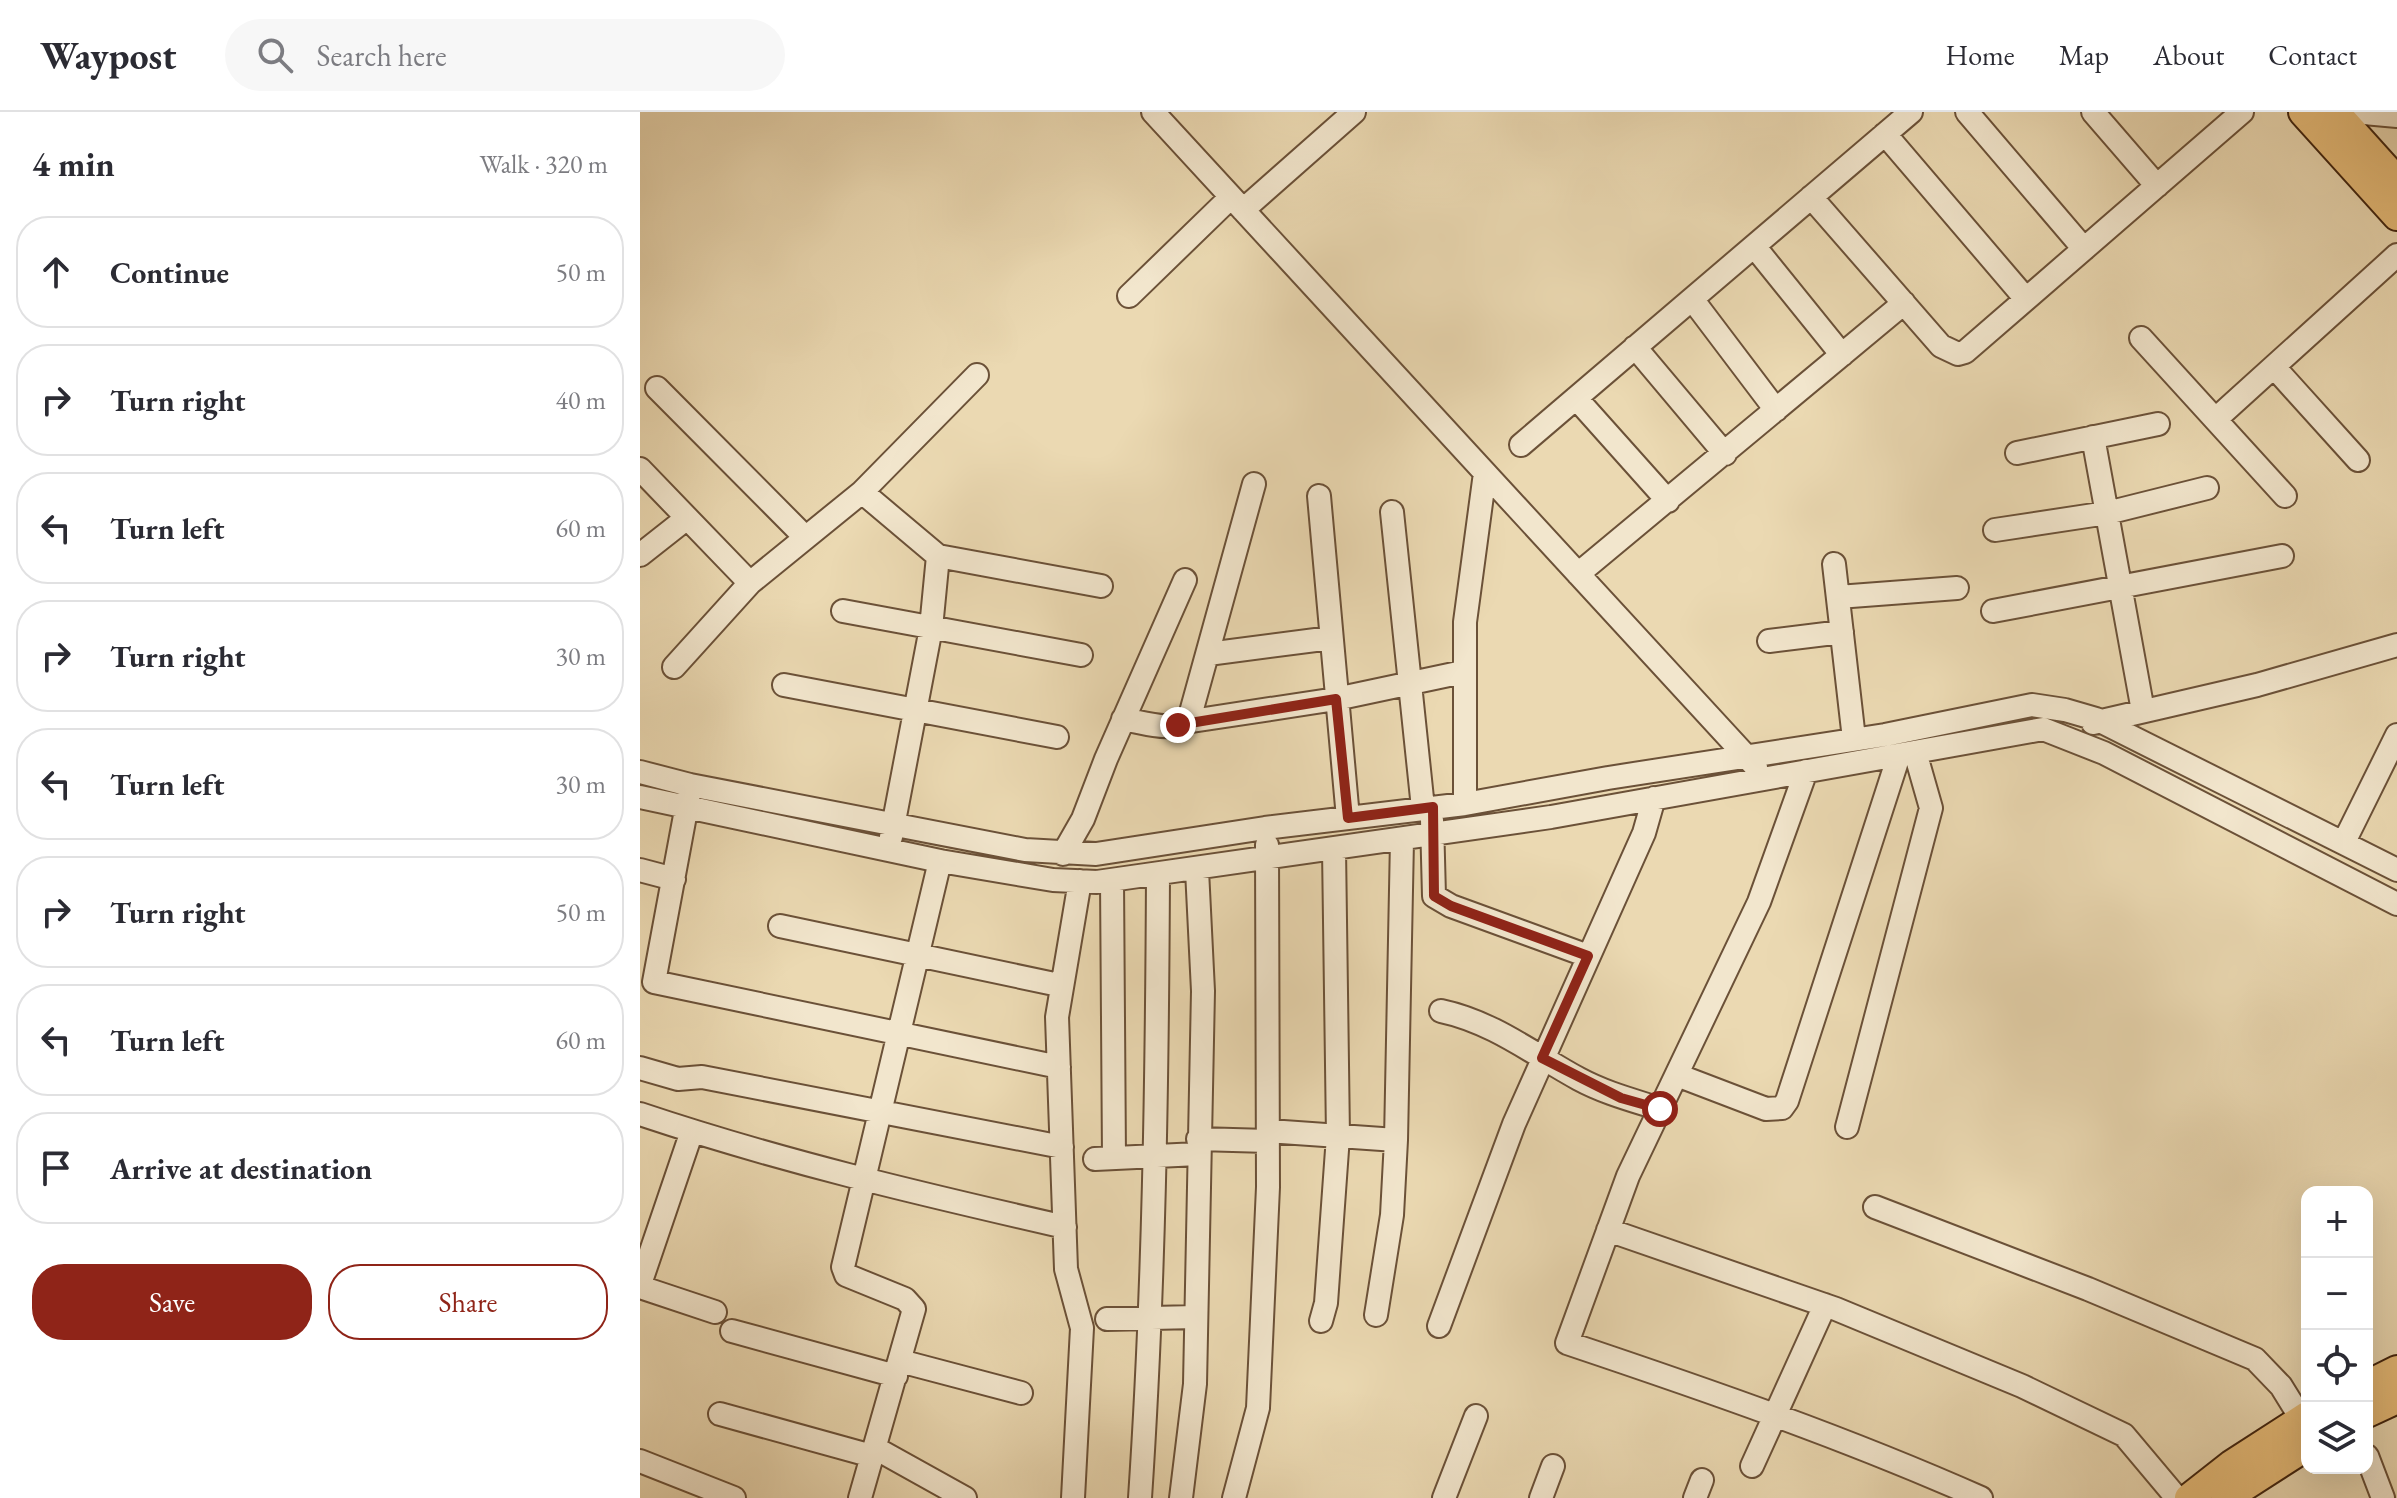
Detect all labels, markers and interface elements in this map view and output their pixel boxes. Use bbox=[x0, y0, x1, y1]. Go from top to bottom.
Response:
search box bbox=[225, 19, 785, 91]
text: Waypost bbox=[40, 31, 177, 80]
icon: search bbox=[253, 33, 297, 77]
text: Search here bbox=[317, 36, 447, 75]
text: Home bbox=[1945, 37, 2015, 73]
text: Map bbox=[2059, 37, 2109, 73]
text: About bbox=[2153, 37, 2224, 73]
text: Contact bbox=[2268, 37, 2357, 73]
text: 4 min bbox=[32, 142, 115, 186]
text: Walk · 320 m bbox=[480, 147, 608, 181]
icon: ahead bbox=[34, 250, 78, 294]
text: Continue bbox=[110, 253, 229, 292]
text: 50 m bbox=[556, 255, 606, 289]
icon: right bbox=[34, 378, 78, 422]
text: Turn right bbox=[110, 381, 246, 420]
text: 40 m bbox=[556, 383, 606, 417]
icon: left bbox=[34, 506, 78, 550]
text: Turn left bbox=[110, 509, 224, 548]
text: 60 m bbox=[556, 511, 606, 545]
icon: right bbox=[34, 634, 78, 678]
text: Turn right bbox=[110, 637, 246, 676]
text: 30 m bbox=[556, 639, 606, 673]
route end bbox=[1160, 707, 1196, 743]
icon: left bbox=[34, 762, 78, 806]
text: Turn left bbox=[110, 765, 224, 804]
text: 30 m bbox=[556, 767, 606, 801]
icon: right bbox=[34, 890, 78, 934]
text: Turn right bbox=[110, 893, 246, 932]
text: 50 m bbox=[556, 895, 606, 929]
icon: left bbox=[34, 1018, 78, 1062]
text: Turn left bbox=[110, 1021, 224, 1060]
text: 60 m bbox=[556, 1023, 606, 1057]
route start bbox=[1642, 1091, 1678, 1127]
icon: arrive bbox=[34, 1146, 78, 1190]
text: Arrive at destination bbox=[110, 1149, 372, 1188]
map controls bbox=[2301, 1186, 2373, 1474]
button: + bbox=[2301, 1186, 2373, 1258]
button: − bbox=[2301, 1258, 2373, 1330]
button: Save bbox=[32, 1264, 312, 1340]
button: Share bbox=[328, 1264, 608, 1340]
button: locate bbox=[2301, 1330, 2373, 1402]
button: layers bbox=[2301, 1402, 2373, 1474]

